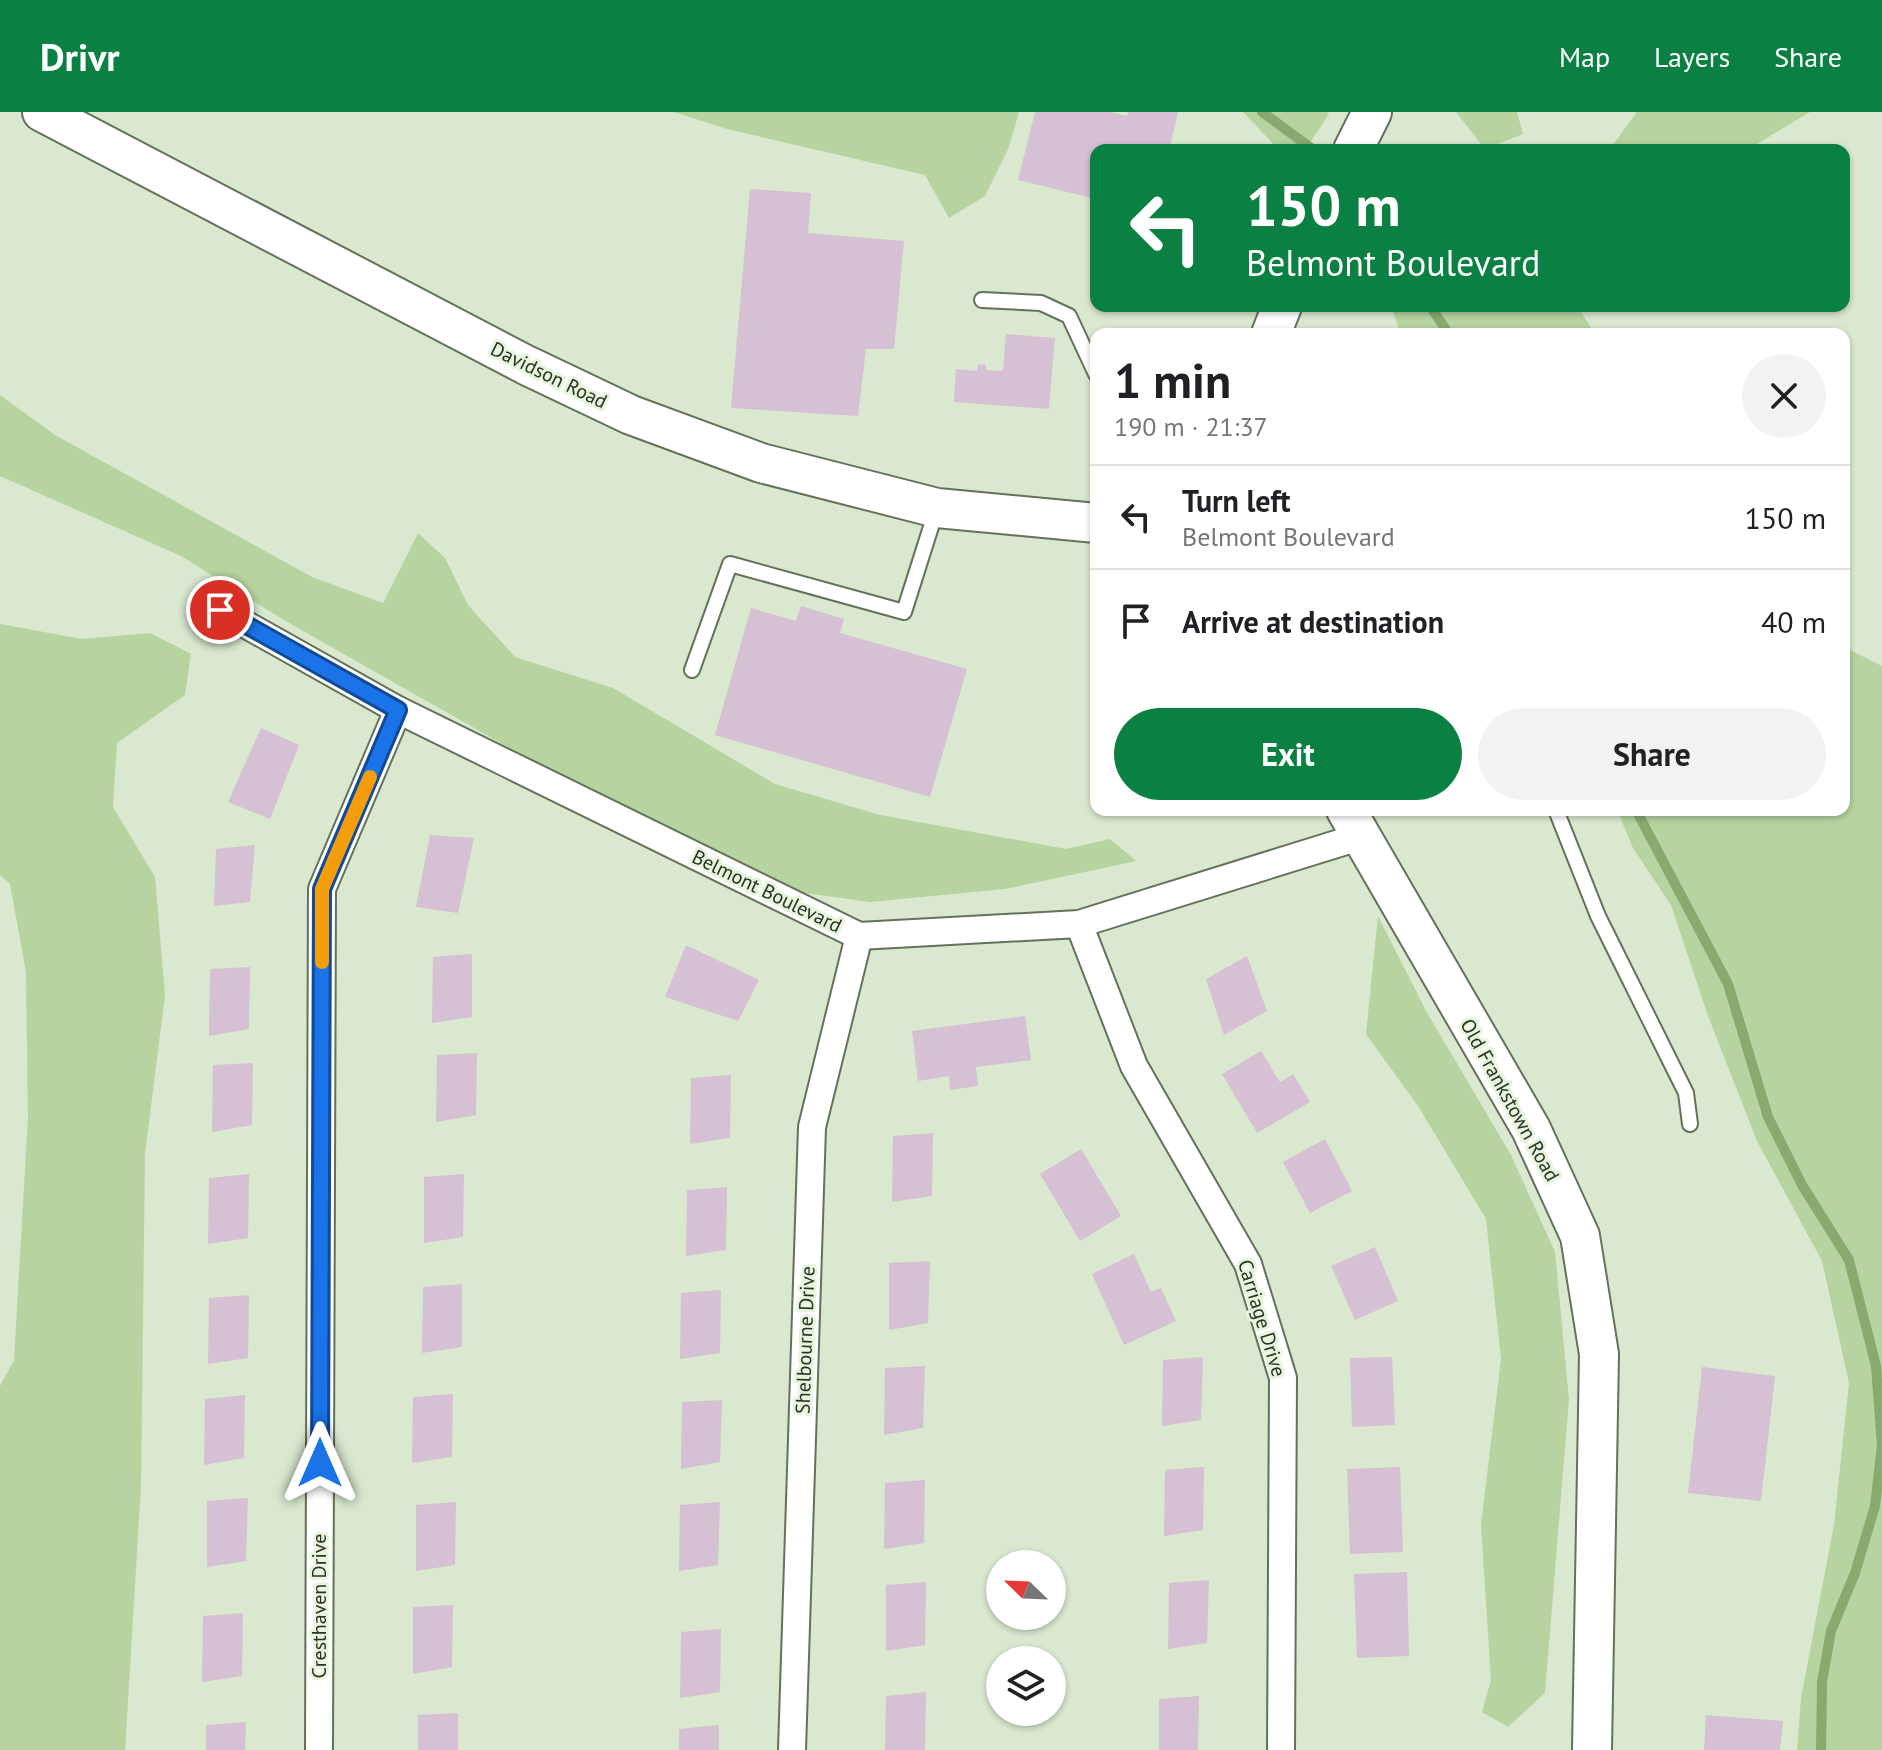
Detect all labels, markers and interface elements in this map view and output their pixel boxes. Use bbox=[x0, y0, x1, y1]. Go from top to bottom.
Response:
text: Drivr bbox=[40, 32, 120, 81]
text: Map bbox=[1559, 38, 1610, 75]
text: Layers bbox=[1654, 38, 1730, 75]
text: Share bbox=[1774, 38, 1842, 75]
text: 150 m bbox=[1246, 169, 1401, 241]
icon: left bbox=[1114, 176, 1218, 280]
text: Belmont Boulevard bbox=[1246, 239, 1540, 286]
street label: Davidson Road bbox=[486, 336, 612, 414]
text: 1 min bbox=[1114, 349, 1231, 411]
button: close bbox=[1742, 354, 1826, 438]
text: 190 m · 21:37 bbox=[1114, 410, 1268, 443]
text: Turn left bbox=[1182, 481, 1290, 520]
icon: left bbox=[1114, 495, 1158, 539]
text: 150 m bbox=[1745, 498, 1826, 537]
text: Belmont Boulevard bbox=[1182, 520, 1395, 553]
pin bbox=[186, 576, 254, 644]
icon: arrive bbox=[198, 588, 242, 632]
icon: arrive bbox=[1114, 599, 1158, 643]
text: Arrive at destination bbox=[1182, 602, 1444, 641]
text: 40 m bbox=[1761, 602, 1826, 641]
button: Exit bbox=[1114, 708, 1462, 800]
button: Share bbox=[1478, 708, 1826, 800]
street label: Belmont Boulevard bbox=[688, 843, 846, 939]
street label: Old Frankstown Road bbox=[1455, 1014, 1565, 1186]
street label: Carriage Drive bbox=[1232, 1256, 1292, 1380]
street label: Shelbourne Drive bbox=[789, 1266, 821, 1414]
position arrow bbox=[278, 1421, 362, 1505]
street label: Cresthaven Drive bbox=[306, 1534, 332, 1678]
north arrow bbox=[986, 1550, 1066, 1630]
map controls bbox=[986, 1550, 1066, 1726]
button: layers bbox=[986, 1646, 1066, 1726]

